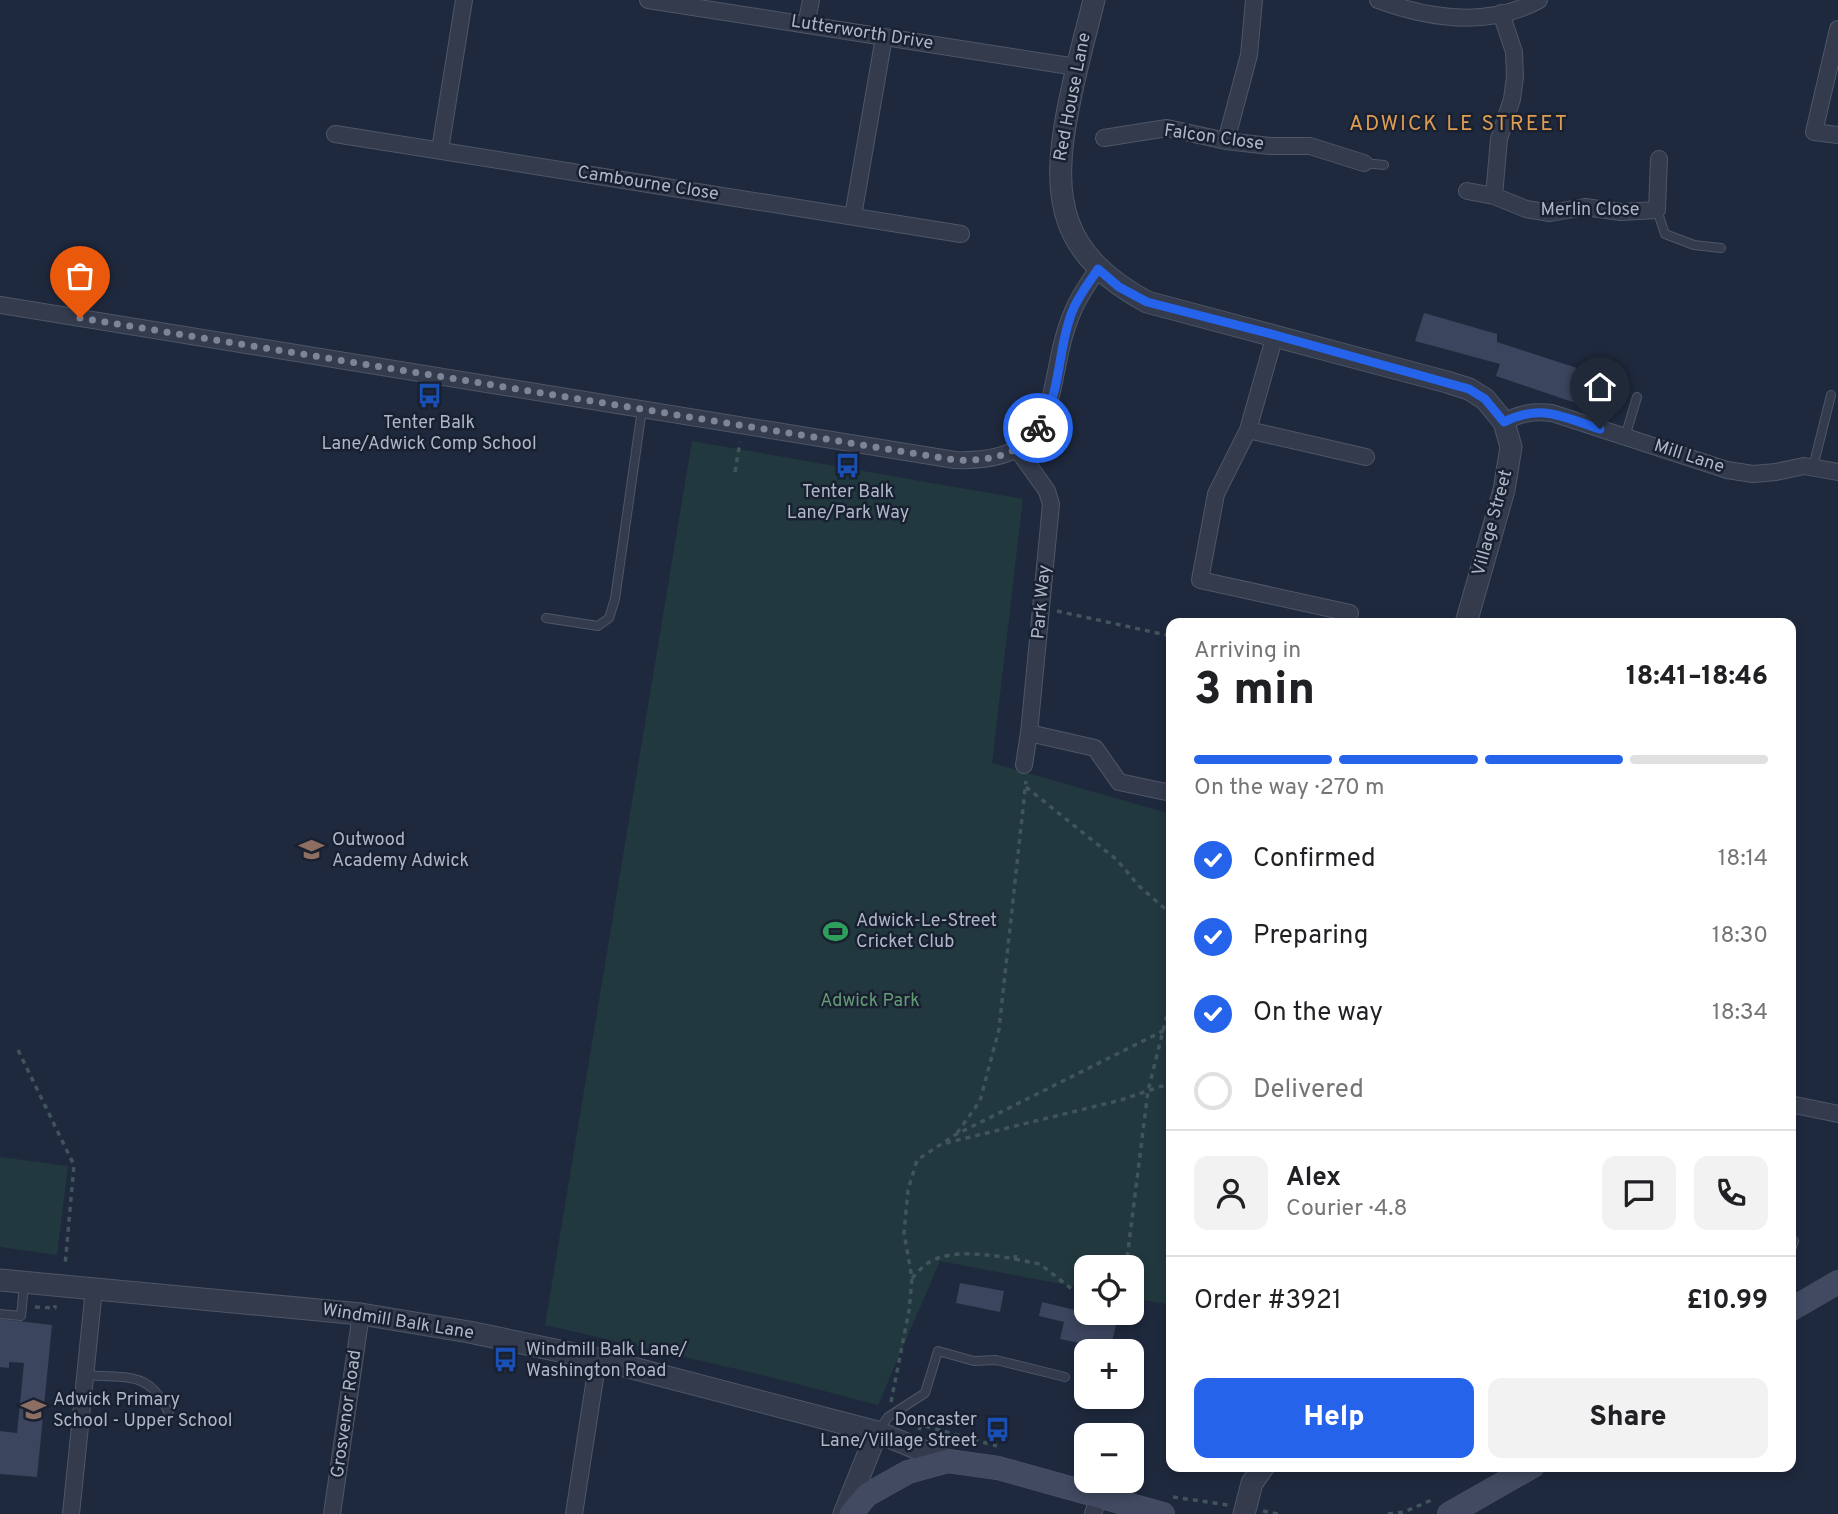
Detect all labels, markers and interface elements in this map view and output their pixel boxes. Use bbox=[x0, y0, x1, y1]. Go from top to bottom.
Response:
street label: Lutterworth Drive bbox=[789, 10, 935, 56]
street label: Red House Lane bbox=[1049, 31, 1097, 163]
district label: ADWICK LE STREET bbox=[1349, 111, 1569, 138]
street label: Falcon Close bbox=[1163, 120, 1265, 156]
street label: Cambourne Close bbox=[576, 161, 720, 207]
street label: Merlin Close bbox=[1540, 199, 1640, 222]
pin bbox=[50, 246, 110, 318]
icon: bag bbox=[61, 257, 99, 295]
pin bbox=[1570, 357, 1630, 429]
icon: home bbox=[1581, 368, 1619, 406]
bus stop icon: Tenter Balk Lane/Adwick Comp School bbox=[415, 382, 443, 410]
courier bbox=[1003, 393, 1073, 463]
icon: bike bbox=[1019, 409, 1057, 447]
place label: Tenter Balk Lane/Adwick Comp School bbox=[321, 412, 537, 456]
street label: Mill Lane bbox=[1651, 435, 1727, 479]
bus stop icon: Tenter Balk Lane/Park Way bbox=[834, 451, 862, 479]
street label: Village Street bbox=[1468, 467, 1518, 579]
place label: Tenter Balk Lane/Park Way bbox=[787, 481, 909, 525]
street label: Park Way bbox=[1027, 564, 1057, 640]
text: Arriving in bbox=[1194, 637, 1301, 666]
text: 18:41–18:46 bbox=[1626, 661, 1768, 694]
text: 3 min bbox=[1194, 662, 1315, 721]
text: On the way · 270 m bbox=[1194, 774, 1385, 803]
place label: Outwood Academy Adwick bbox=[332, 829, 469, 873]
school or university icon: Outwood Academy Adwick bbox=[298, 836, 326, 864]
icon: check bbox=[1194, 841, 1232, 879]
text: Confirmed bbox=[1253, 843, 1376, 876]
text: 18:14 bbox=[1718, 845, 1768, 874]
place label: Adwick-Le-Street Cricket Club bbox=[856, 910, 997, 954]
sports icon: Adwick-Le-Street Cricket Club bbox=[822, 917, 850, 945]
icon: check bbox=[1194, 918, 1232, 956]
text: Preparing bbox=[1253, 920, 1368, 953]
text: 18:30 bbox=[1712, 922, 1768, 951]
park label: Adwick Park bbox=[820, 990, 920, 1013]
icon: check bbox=[1194, 995, 1232, 1033]
text: On the way bbox=[1253, 997, 1383, 1030]
text: 18:34 bbox=[1712, 999, 1768, 1028]
text: Delivered bbox=[1253, 1074, 1364, 1107]
button: person bbox=[1194, 1156, 1268, 1230]
button: chat bbox=[1602, 1156, 1676, 1230]
button: phone bbox=[1694, 1156, 1768, 1230]
text: Alex bbox=[1286, 1162, 1341, 1195]
text: Courier · 4.8 bbox=[1286, 1195, 1407, 1224]
map controls bbox=[1074, 1255, 1144, 1493]
button: locate bbox=[1074, 1255, 1144, 1325]
text: Order #3921 bbox=[1194, 1285, 1342, 1318]
text: £10.99 bbox=[1687, 1285, 1768, 1318]
street label: Windmill Balk Lane bbox=[320, 1299, 476, 1345]
place label: Windmill Balk Lane/ Washington Road bbox=[526, 1339, 688, 1383]
button: + bbox=[1074, 1339, 1144, 1409]
bus stop icon: Windmill Balk Lane/ Washington Road bbox=[492, 1346, 520, 1374]
street label: Grosvenor Road bbox=[327, 1348, 367, 1480]
button: Help bbox=[1194, 1378, 1474, 1458]
button: Share bbox=[1488, 1378, 1768, 1458]
place label: Adwick Primary School - Upper School bbox=[53, 1389, 233, 1433]
school or university icon: Adwick Primary School - Upper School bbox=[19, 1396, 47, 1424]
place label: Doncaster Lane/Village Street bbox=[820, 1409, 977, 1453]
bus stop icon: Doncaster Lane/Village Street bbox=[983, 1416, 1011, 1444]
button: − bbox=[1074, 1423, 1144, 1493]

